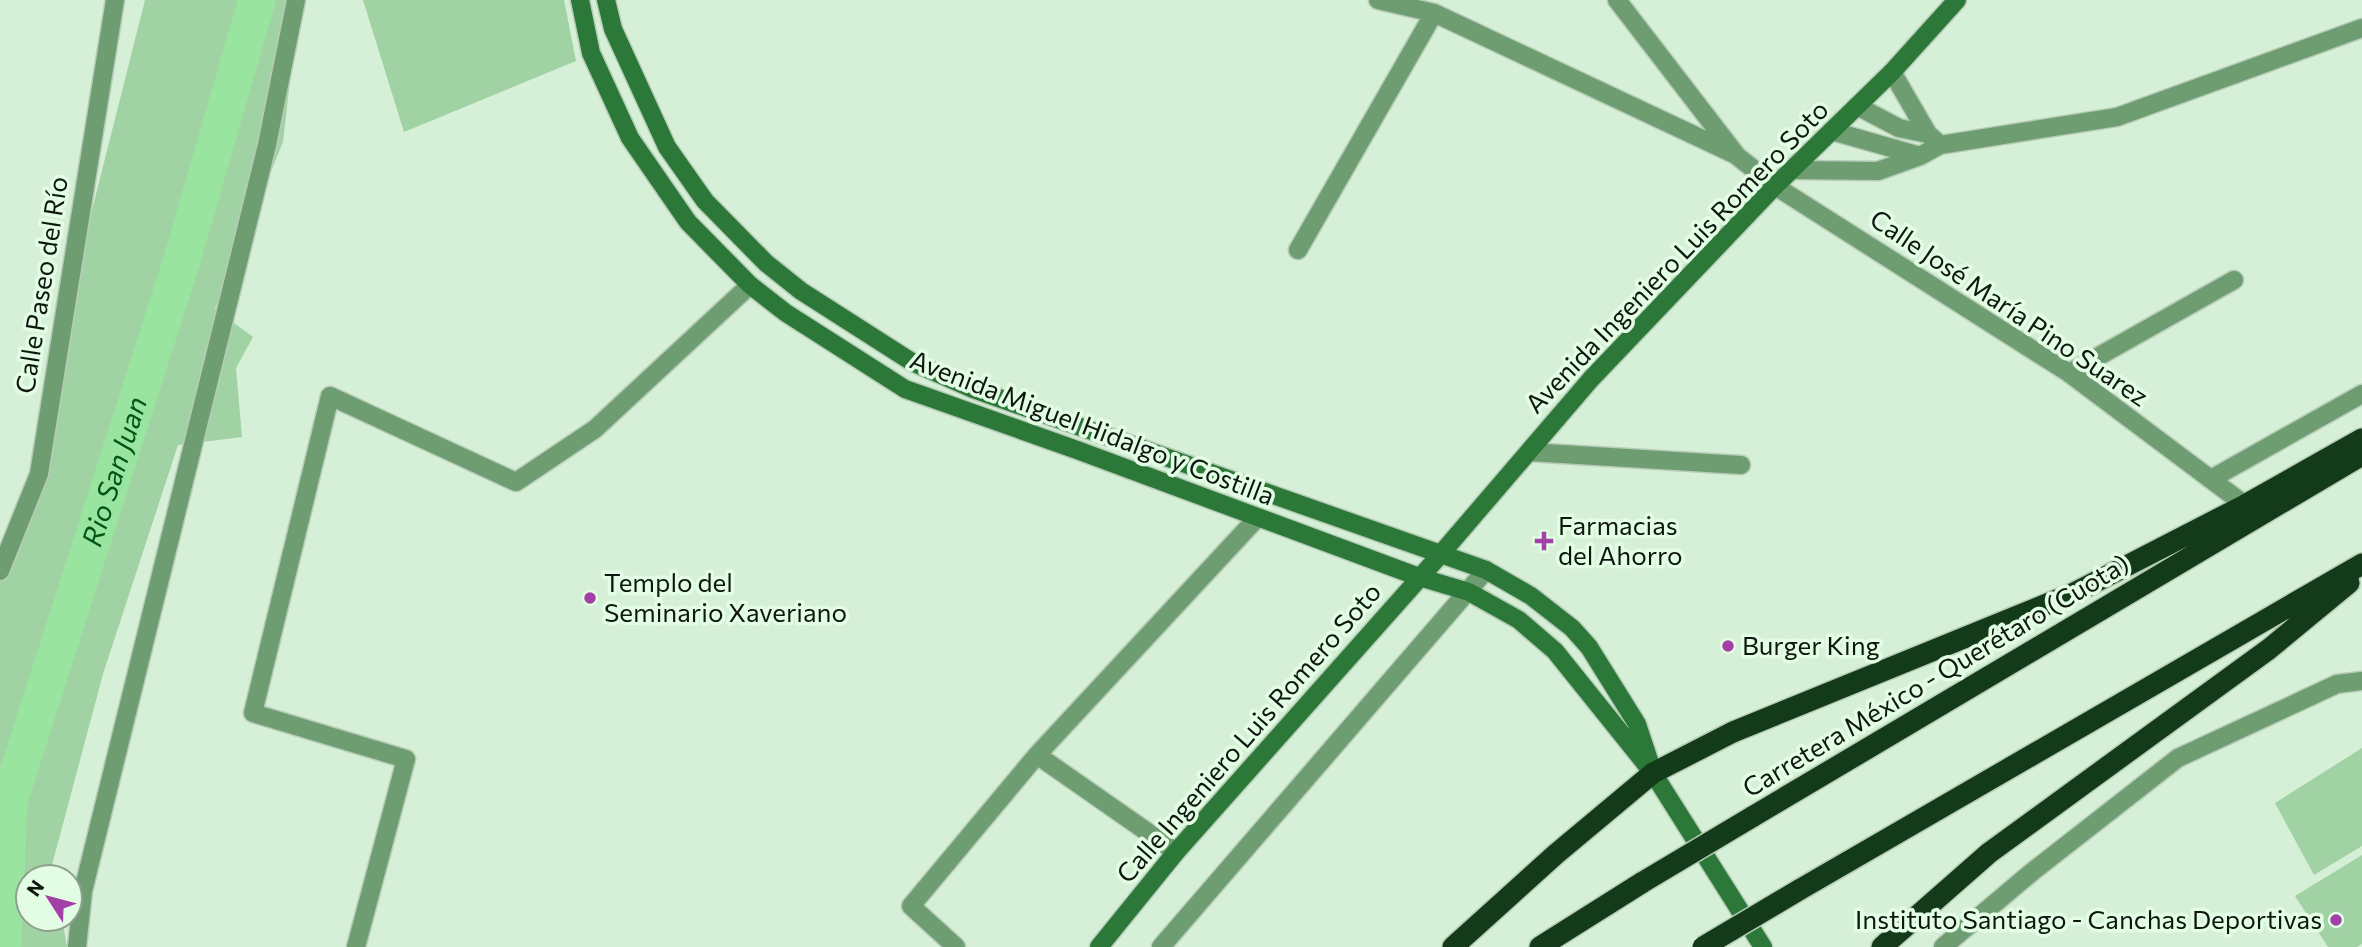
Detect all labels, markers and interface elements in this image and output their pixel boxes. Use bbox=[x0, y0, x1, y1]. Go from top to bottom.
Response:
street label: Avenida Ingeniero Luis Romero Soto bbox=[1518, 93, 1834, 419]
street label: Calle Paseo del Río bbox=[8, 174, 73, 395]
street label: Calle José María Pino Suarez bbox=[1865, 202, 2155, 412]
street label: Avenida Miguel Hidalgo y Costilla bbox=[906, 343, 1279, 510]
water label: Rio San Juan bbox=[74, 392, 153, 550]
place label: Farmacias del Ahorro bbox=[1558, 509, 1683, 570]
marker: Farmacias del Ahorro bbox=[1536, 533, 1552, 549]
street label: Carretera México - Querétaro (Cuota) bbox=[1736, 547, 2134, 803]
place label: Templo del Seminario Xaveriano bbox=[604, 566, 847, 627]
street label: Calle Ingeniero Luis Romero Soto bbox=[1109, 576, 1387, 888]
marker: Templo del Seminario Xaveriano bbox=[582, 590, 598, 606]
place label: Burger King bbox=[1742, 629, 1880, 660]
marker: Burger King bbox=[1720, 638, 1736, 654]
north arrow bbox=[14, 863, 84, 933]
text: N bbox=[21, 875, 48, 900]
place label: Instituto Santiago - Canchas Deportivas bbox=[1855, 903, 2322, 934]
marker: Instituto Santiago - Canchas Deportivas bbox=[2328, 912, 2344, 928]

